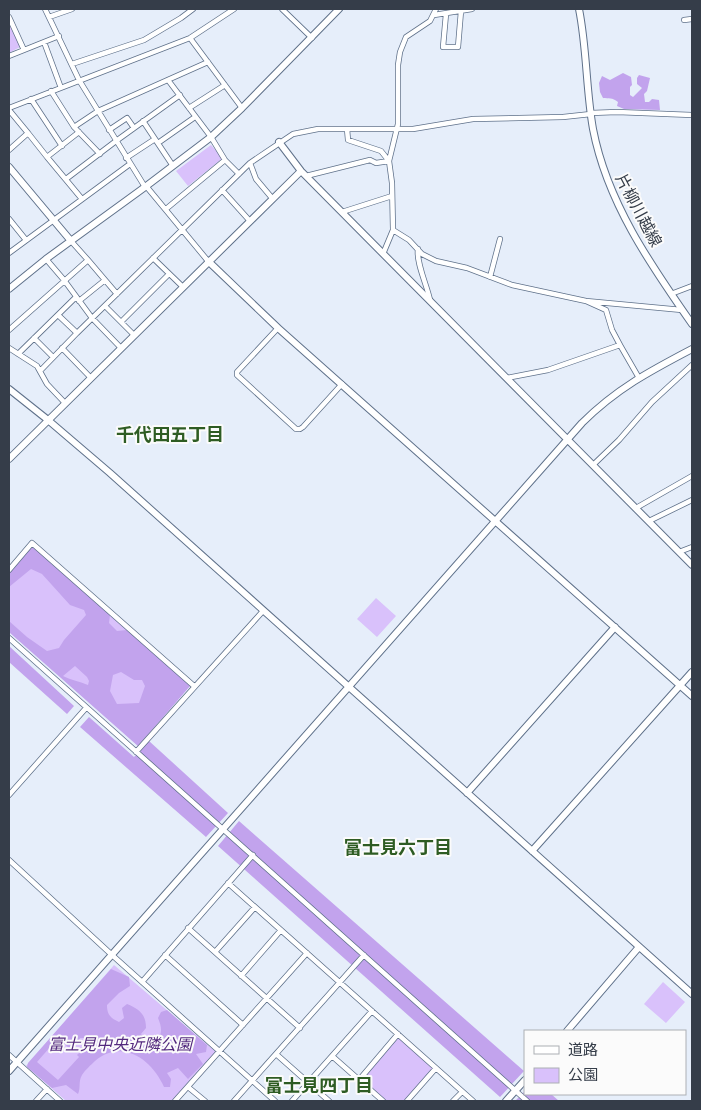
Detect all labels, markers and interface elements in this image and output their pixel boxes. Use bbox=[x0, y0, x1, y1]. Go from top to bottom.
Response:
street label: 片柳川越線 bbox=[611, 170, 667, 250]
district label: 千代田五丁目 bbox=[116, 423, 224, 446]
district label: 富士見六丁目 bbox=[344, 836, 452, 859]
legend bbox=[524, 1030, 686, 1095]
park label: 富士見中央近隣公園 bbox=[48, 1034, 194, 1054]
text: 道路 bbox=[568, 1040, 598, 1059]
text: 公園 bbox=[568, 1065, 598, 1084]
district label: 富士見四丁目 bbox=[265, 1074, 373, 1097]

